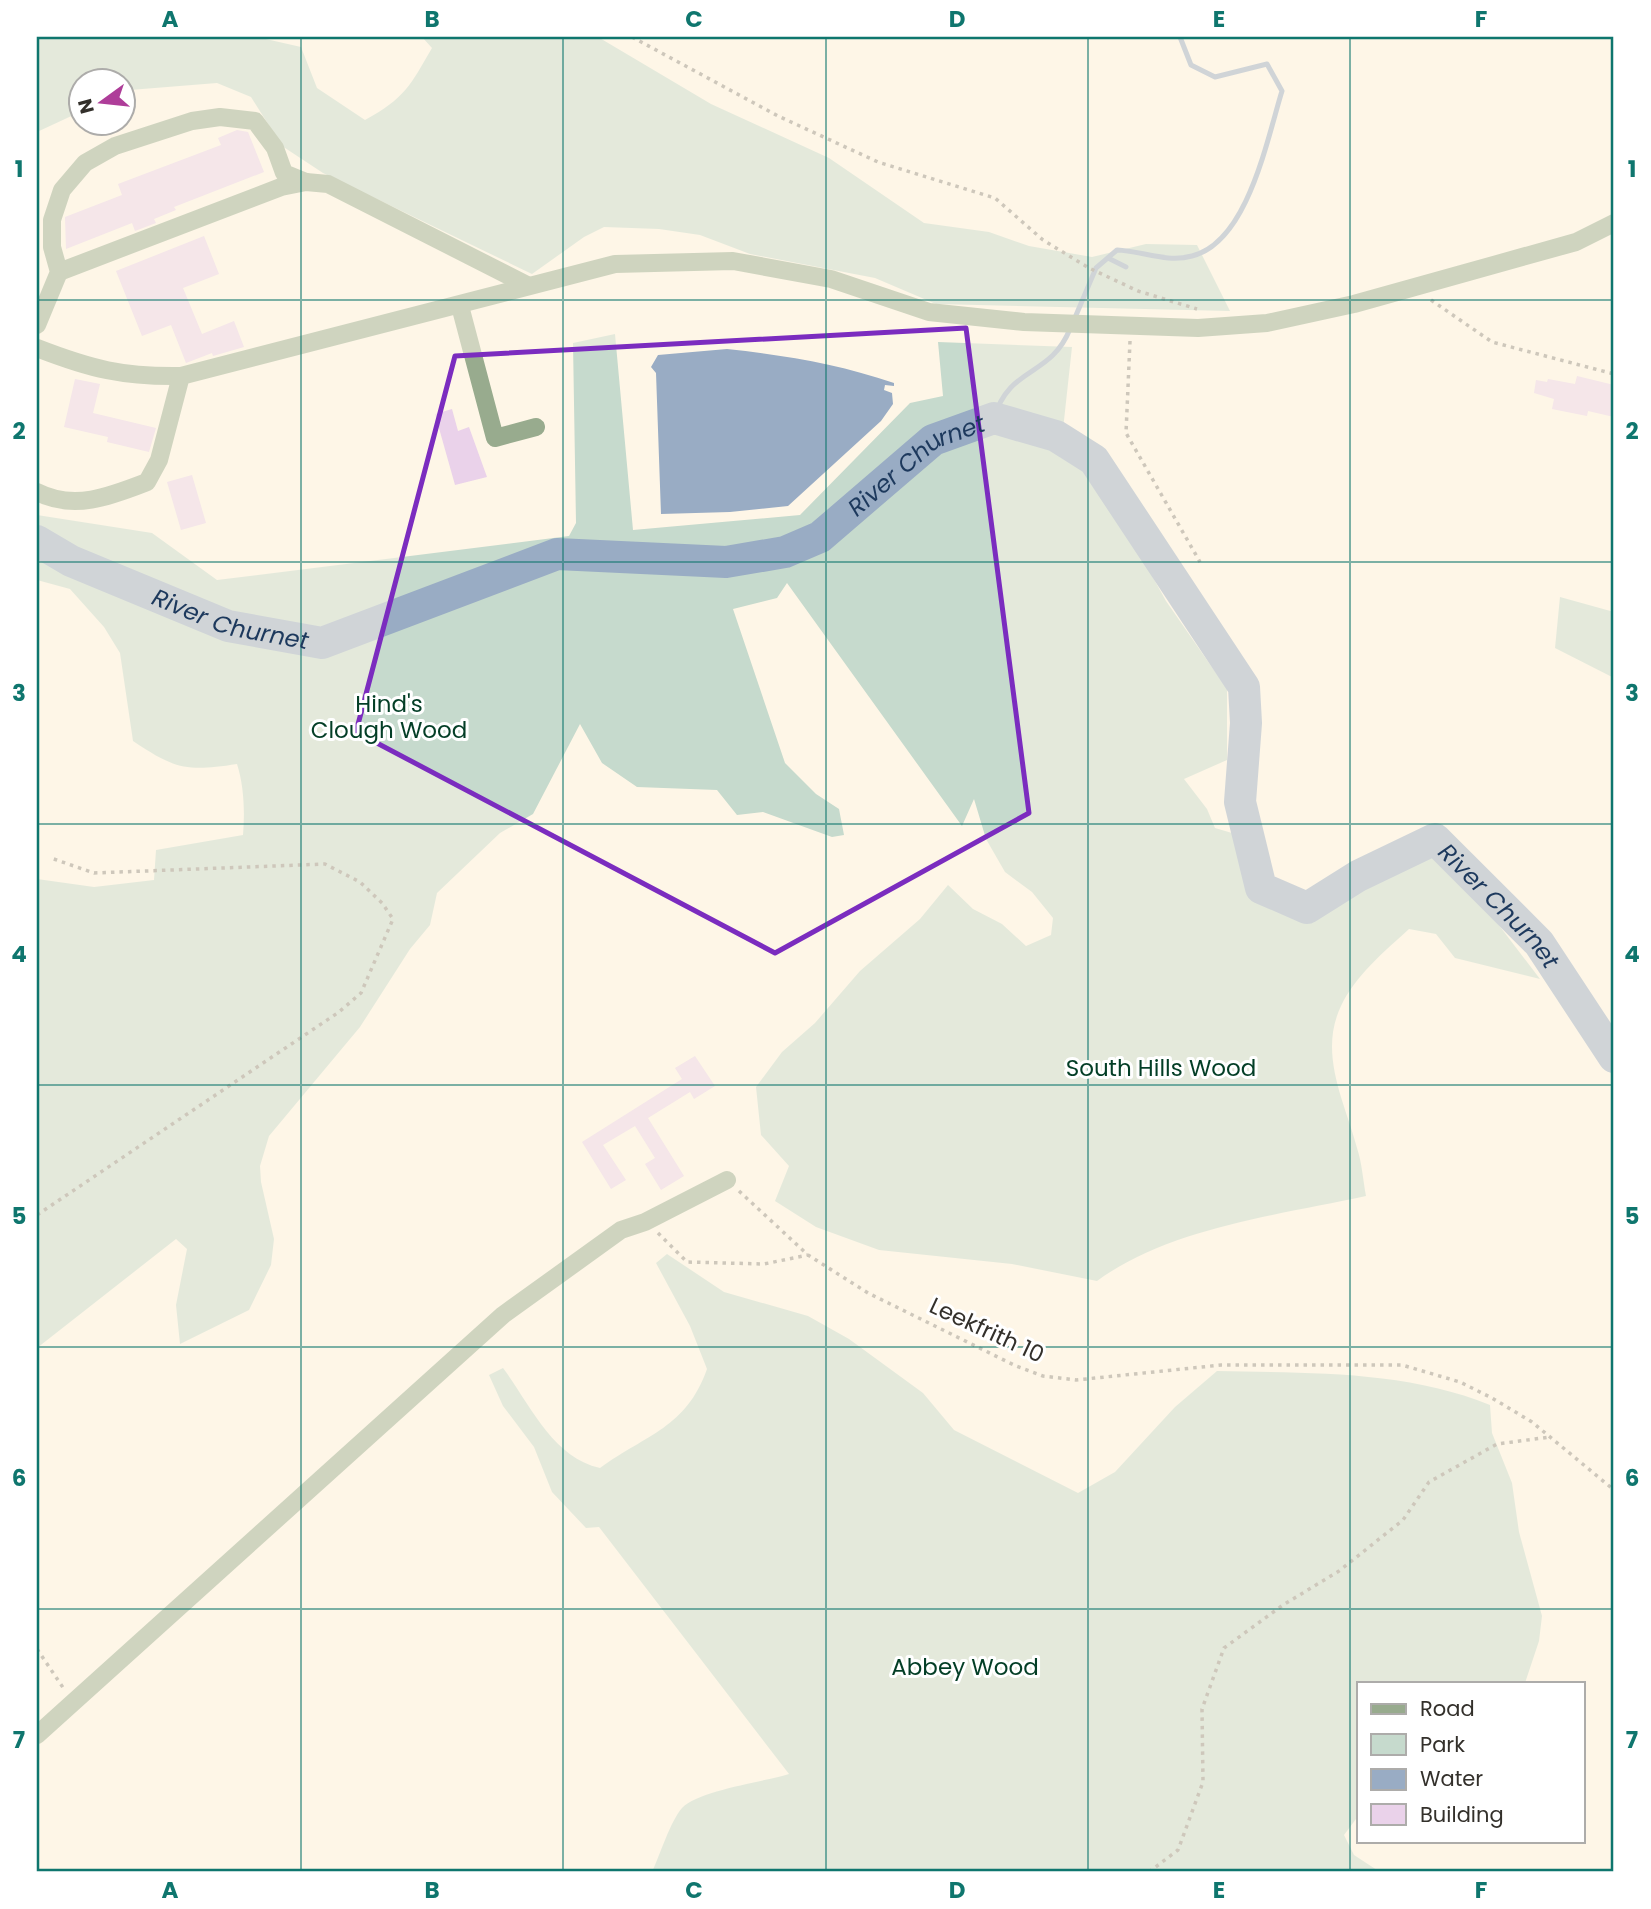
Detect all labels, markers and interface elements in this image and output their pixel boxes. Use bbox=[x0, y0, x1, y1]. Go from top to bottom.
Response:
text: A bbox=[162, 3, 179, 35]
text: B bbox=[424, 3, 440, 35]
text: C bbox=[685, 3, 703, 35]
text: D bbox=[949, 3, 965, 35]
text: E bbox=[1213, 3, 1225, 35]
text: F bbox=[1475, 3, 1487, 35]
north arrow bbox=[66, 66, 136, 136]
text: N bbox=[71, 96, 101, 117]
text: 1 bbox=[15, 153, 23, 185]
text: 1 bbox=[1628, 153, 1636, 185]
water label: River Churnet bbox=[840, 406, 990, 523]
text: 2 bbox=[12, 415, 26, 447]
text: 2 bbox=[1625, 415, 1639, 447]
water label: River Churnet bbox=[147, 580, 313, 657]
text: 3 bbox=[12, 677, 26, 709]
text: 3 bbox=[1625, 677, 1639, 709]
park label: Hind's Clough Wood bbox=[311, 688, 467, 746]
water label: River Churnet bbox=[1432, 836, 1568, 975]
text: 4 bbox=[11, 938, 27, 970]
text: 4 bbox=[1624, 938, 1640, 970]
park label: South Hills Wood bbox=[1066, 1052, 1256, 1084]
text: 5 bbox=[12, 1200, 26, 1232]
text: 5 bbox=[1625, 1200, 1639, 1232]
street label: Leekfrith 10 bbox=[924, 1289, 1050, 1371]
text: 6 bbox=[12, 1462, 26, 1494]
text: 6 bbox=[1625, 1462, 1639, 1494]
park label: Abbey Wood bbox=[891, 1651, 1039, 1683]
legend bbox=[1357, 1682, 1584, 1842]
text: Road bbox=[1420, 1694, 1475, 1723]
text: 7 bbox=[13, 1724, 25, 1756]
text: 7 bbox=[1626, 1724, 1638, 1756]
text: Park bbox=[1420, 1730, 1465, 1759]
text: Water bbox=[1420, 1764, 1483, 1793]
text: Building bbox=[1420, 1800, 1504, 1829]
text: A bbox=[162, 1874, 179, 1906]
text: B bbox=[424, 1874, 440, 1906]
text: C bbox=[685, 1874, 703, 1906]
text: D bbox=[949, 1874, 965, 1906]
text: E bbox=[1213, 1874, 1225, 1906]
text: F bbox=[1475, 1874, 1487, 1906]

